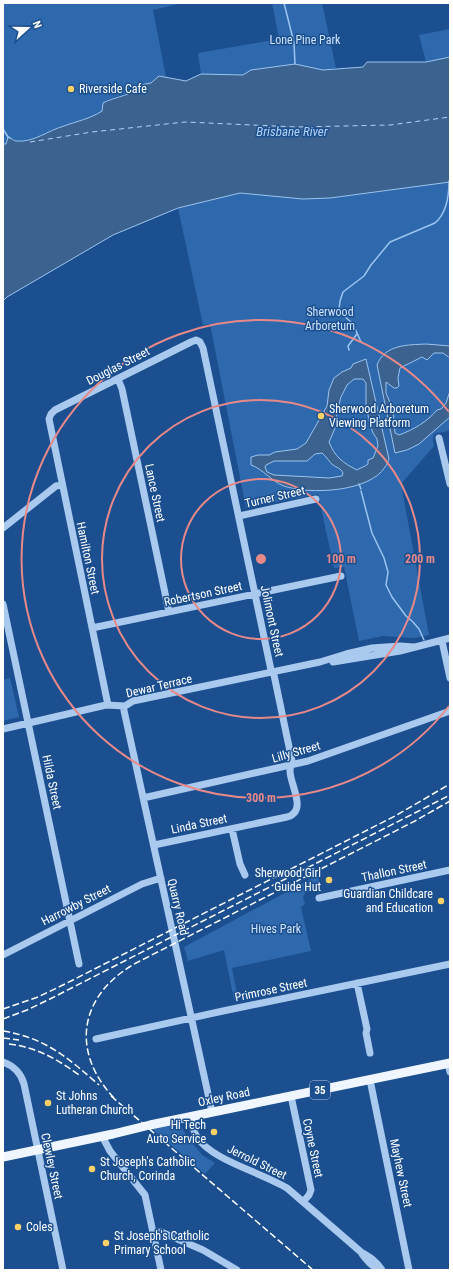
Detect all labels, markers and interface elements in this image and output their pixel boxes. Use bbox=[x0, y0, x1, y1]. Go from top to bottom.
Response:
north arrow bbox=[8, 8, 48, 48]
text: N bbox=[30, 19, 44, 30]
park label: Lone Pine Park bbox=[270, 33, 341, 47]
place label: Riverside Cafe bbox=[79, 82, 147, 96]
marker: Riverside Cafe bbox=[66, 84, 76, 94]
water label: Brisbane River bbox=[256, 124, 329, 139]
park label: Sherwood Arboretum bbox=[305, 305, 355, 333]
street label: Douglas Street bbox=[84, 344, 153, 388]
place label: Sherwood Arboretum Viewing Platform bbox=[329, 402, 429, 430]
marker: Sherwood Arboretum Viewing Platform bbox=[316, 411, 326, 421]
street label: Lance Street bbox=[142, 463, 168, 524]
street label: Turner Street bbox=[244, 483, 307, 511]
street label: Hamilton Street bbox=[73, 520, 103, 596]
centre of rings bbox=[254, 552, 268, 566]
text: 100 m bbox=[326, 552, 356, 566]
text: 200 m bbox=[405, 552, 435, 566]
street label: Robertson Street bbox=[163, 579, 244, 609]
street label: Jolimont Street bbox=[258, 584, 286, 658]
street label: Dewar Terrace bbox=[125, 672, 194, 700]
street label: Lilly Street bbox=[270, 738, 322, 766]
street label: Hilda Street bbox=[39, 753, 65, 811]
text: 300 m bbox=[246, 791, 276, 805]
street label: Linda Street bbox=[170, 811, 229, 837]
street label: Thallon Street bbox=[360, 857, 428, 885]
place label: Sherwood Girl Guide Hut bbox=[255, 866, 321, 894]
marker: Sherwood Girl Guide Hut bbox=[324, 875, 334, 885]
street label: Quarry Road bbox=[165, 877, 191, 937]
street label: Harrowby Street bbox=[39, 881, 113, 928]
place label: Guardian Childcare and Education bbox=[343, 887, 433, 915]
marker: Guardian Childcare and Education bbox=[436, 896, 446, 906]
park label: Hives Park bbox=[251, 922, 302, 936]
street label: Primrose Street bbox=[234, 975, 309, 1005]
road number: 35 bbox=[310, 1081, 330, 1099]
street label: Oxley Road bbox=[197, 1085, 251, 1109]
place label: St Johns Lutheran Church bbox=[56, 1089, 133, 1117]
marker: St Johns Lutheran Church bbox=[43, 1098, 53, 1108]
street label: Coyne Street bbox=[300, 1117, 326, 1179]
place label: Hi Tech Auto Service bbox=[146, 1118, 206, 1146]
marker: Hi Tech Auto Service bbox=[209, 1127, 219, 1137]
street label: Clewley Street bbox=[38, 1132, 66, 1201]
street label: Mayhew Street bbox=[387, 1137, 415, 1209]
street label: Jerrold Street bbox=[225, 1142, 289, 1183]
place label: St Joseph's Catholic Church, Corinda bbox=[100, 1155, 196, 1183]
marker: St Joseph's Catholic Church, Corinda bbox=[87, 1164, 97, 1174]
place label: Coles bbox=[26, 1220, 53, 1234]
marker: Coles bbox=[13, 1222, 23, 1232]
place label: St Joseph's Catholic Primary School bbox=[114, 1229, 210, 1257]
marker: St Joseph's Catholic Primary School bbox=[101, 1238, 111, 1248]

